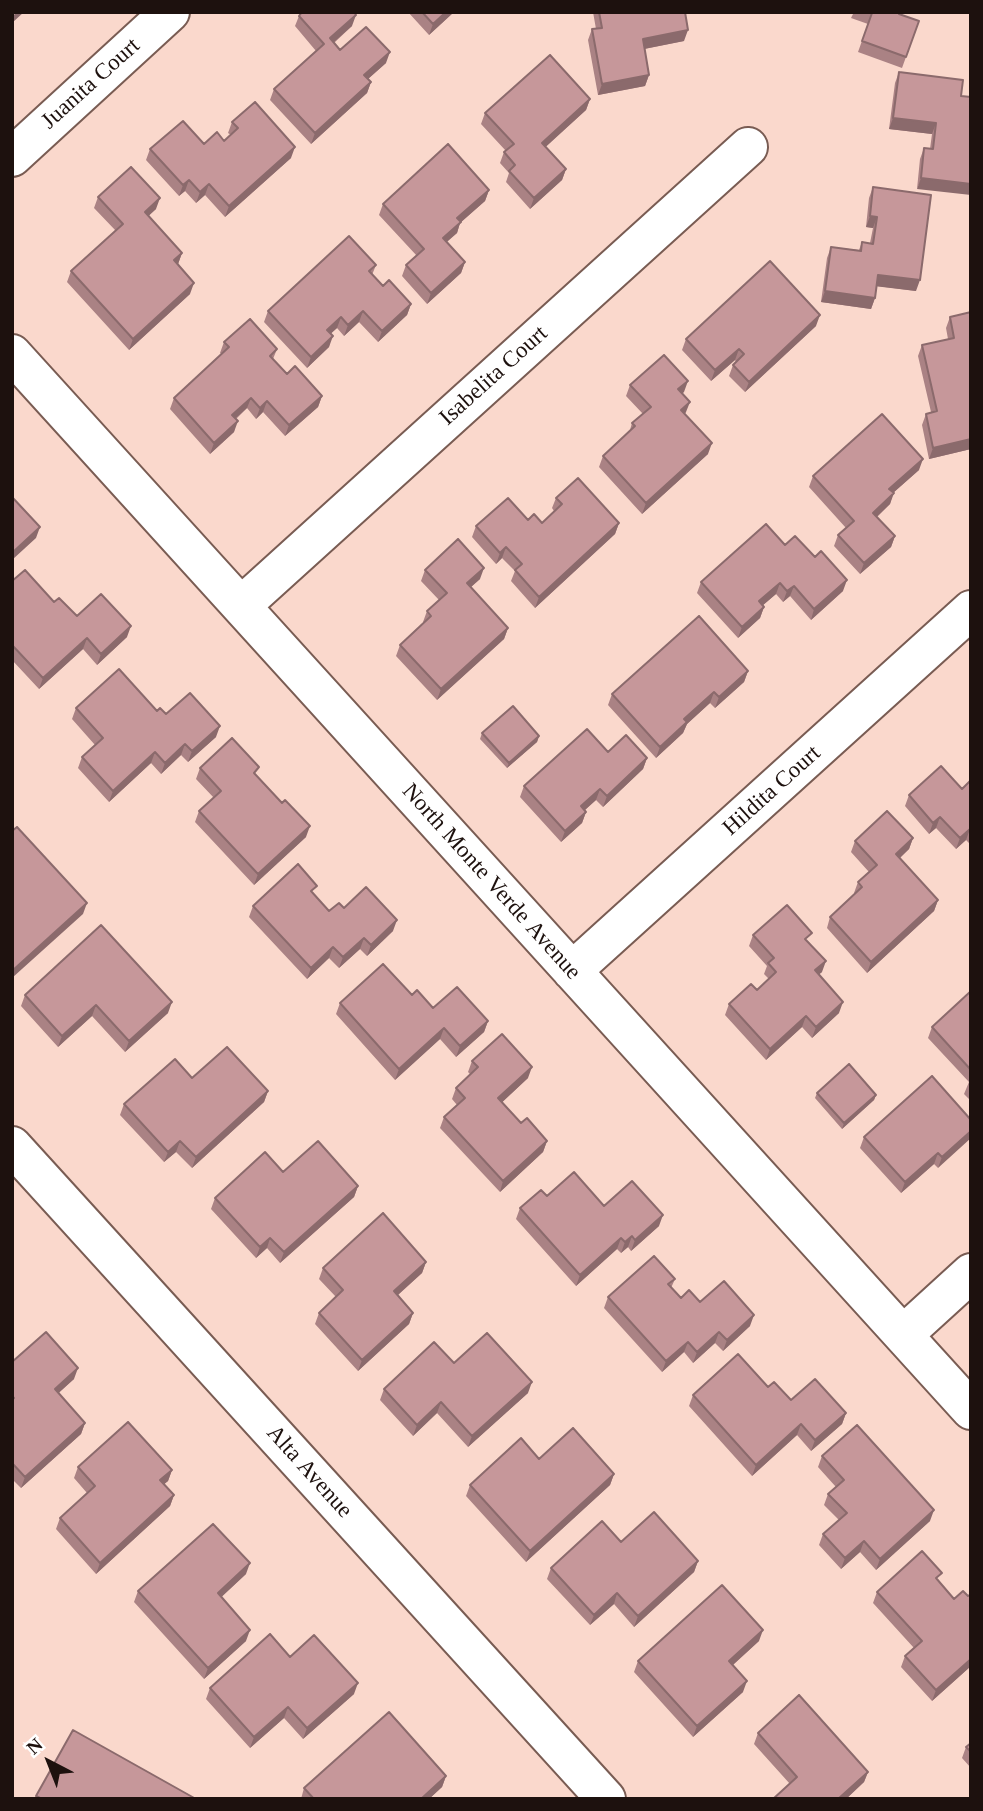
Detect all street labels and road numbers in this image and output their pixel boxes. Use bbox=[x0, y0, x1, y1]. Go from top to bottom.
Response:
street label: Juanita Court bbox=[36, 32, 146, 136]
street label: Isabelita Court bbox=[434, 320, 554, 432]
street label: Hildita Court bbox=[717, 740, 827, 842]
street label: North Monte Verde Avenue bbox=[396, 778, 586, 986]
street label: Alta Avenue bbox=[260, 1420, 358, 1524]

